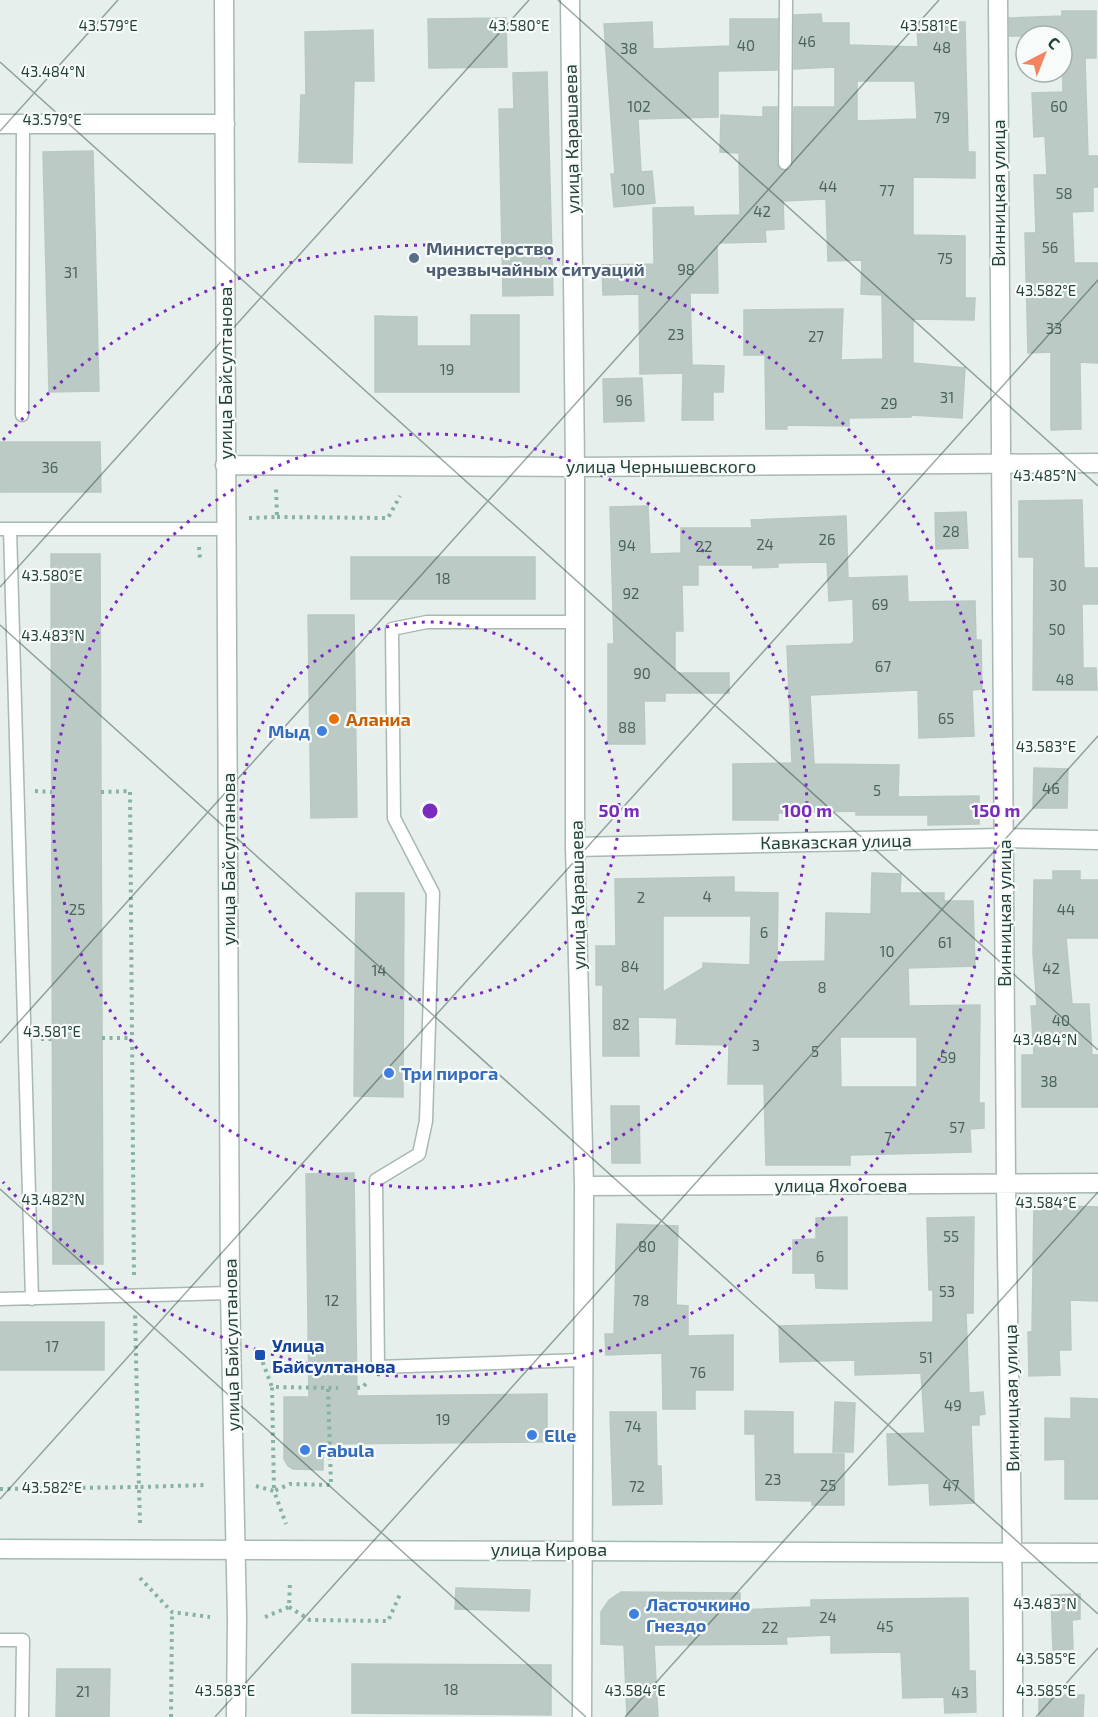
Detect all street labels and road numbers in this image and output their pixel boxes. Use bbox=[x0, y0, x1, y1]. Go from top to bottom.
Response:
street label: улица Карашаева bbox=[559, 64, 583, 214]
street label: Винницкая улица bbox=[987, 119, 1009, 267]
street label: улица Байсултанова bbox=[214, 287, 236, 459]
street label: улица Чернышевского bbox=[566, 455, 756, 477]
street label: улица Байсултанова bbox=[217, 773, 239, 945]
street label: улица Карашаева bbox=[565, 820, 589, 970]
street label: Кавказская улица bbox=[760, 829, 912, 853]
street label: Винницкая улица bbox=[993, 839, 1015, 987]
street label: улица Яхогоева bbox=[774, 1174, 908, 1196]
street label: улица Байсултанова bbox=[218, 1258, 244, 1432]
street label: Винницкая улица bbox=[999, 1324, 1023, 1472]
street label: улица Кирова bbox=[491, 1538, 607, 1560]

